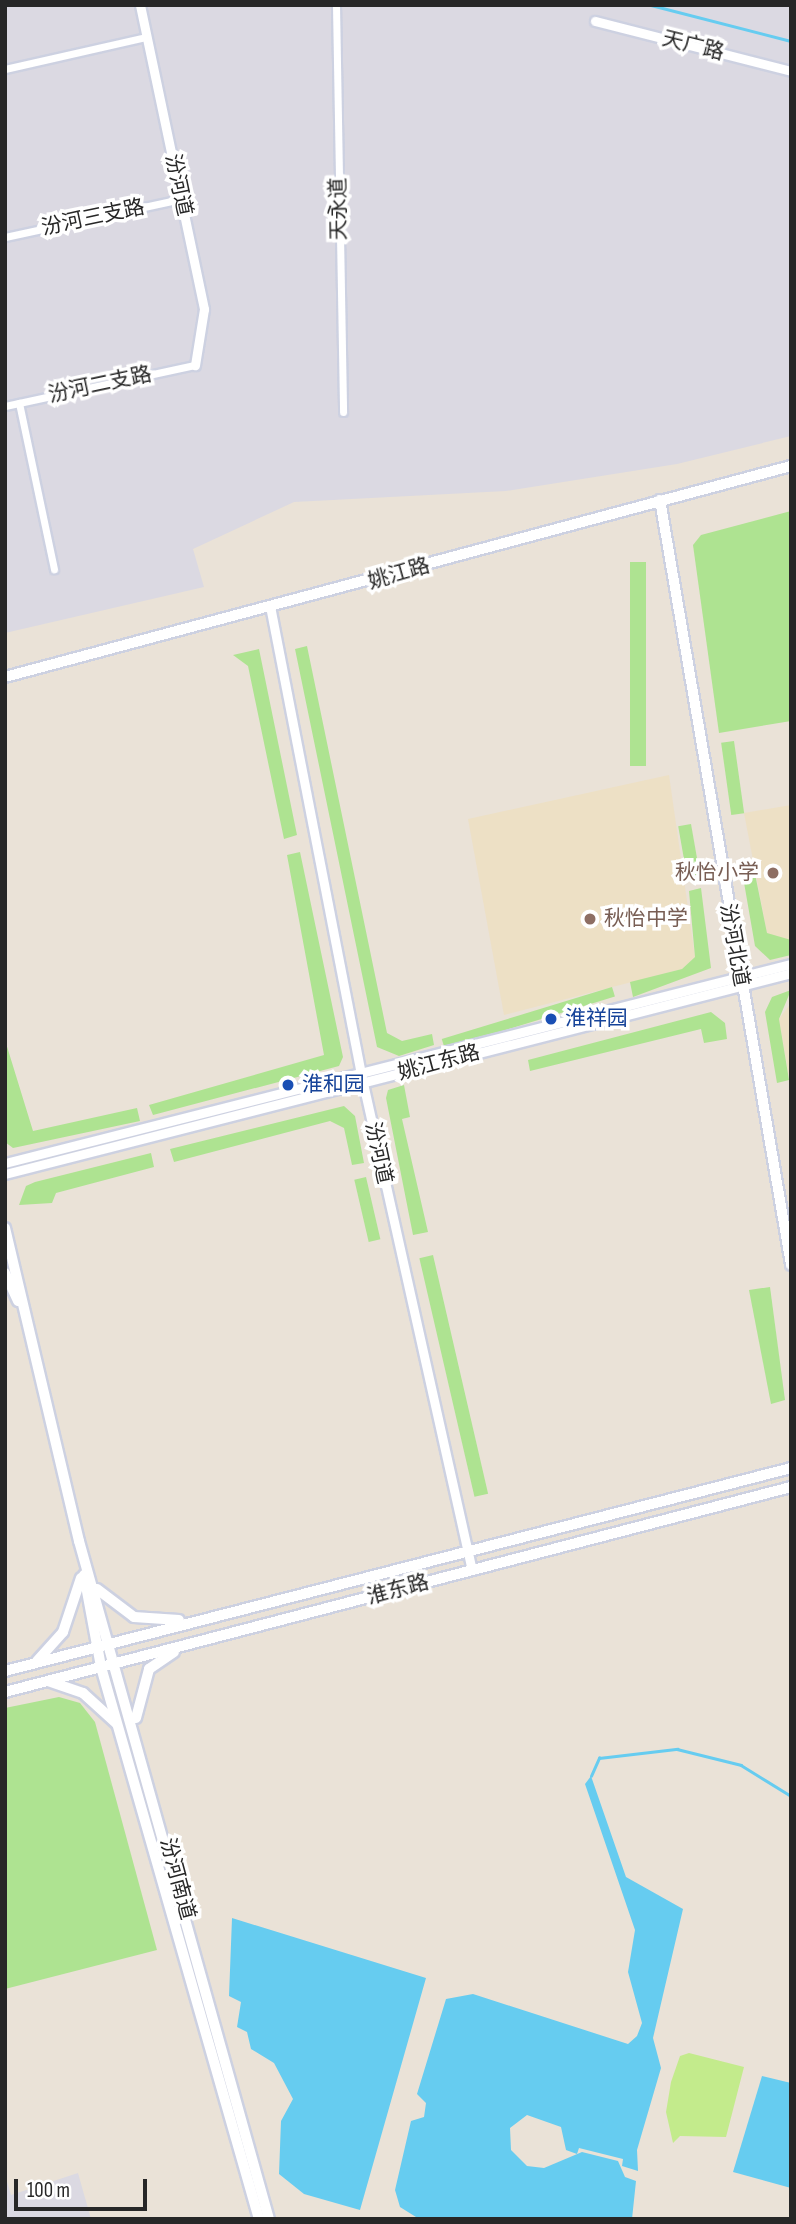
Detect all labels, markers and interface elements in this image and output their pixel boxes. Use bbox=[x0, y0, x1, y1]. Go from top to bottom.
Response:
street label: 天广路 bbox=[659, 26, 727, 66]
street label: 汾河道 bbox=[159, 152, 197, 218]
street label: 天永道 bbox=[326, 177, 352, 241]
street label: 汾河三支路 bbox=[39, 195, 147, 241]
street label: 汾河二支路 bbox=[46, 362, 154, 408]
street label: 姚江路 bbox=[365, 553, 433, 595]
place label: 秋怡小学 bbox=[675, 860, 759, 886]
marker: 秋怡小学 bbox=[765, 865, 781, 881]
street label: 汾河北道 bbox=[714, 901, 754, 989]
place label: 秋怡中学 bbox=[604, 906, 688, 932]
marker: 秋怡中学 bbox=[582, 911, 598, 927]
place label: 淮祥园 bbox=[565, 1006, 628, 1032]
marker: 淮祥园 bbox=[543, 1011, 559, 1027]
street label: 姚江东路 bbox=[395, 1040, 483, 1086]
place label: 淮和园 bbox=[302, 1072, 365, 1098]
marker: 淮和园 bbox=[280, 1077, 296, 1093]
street label: 汾河道 bbox=[359, 1120, 397, 1186]
street label: 淮东路 bbox=[364, 1570, 432, 1610]
street label: 汾河南道 bbox=[154, 1835, 200, 1923]
scale bar bbox=[18, 2164, 150, 2208]
text: 100 m bbox=[27, 2178, 70, 2203]

